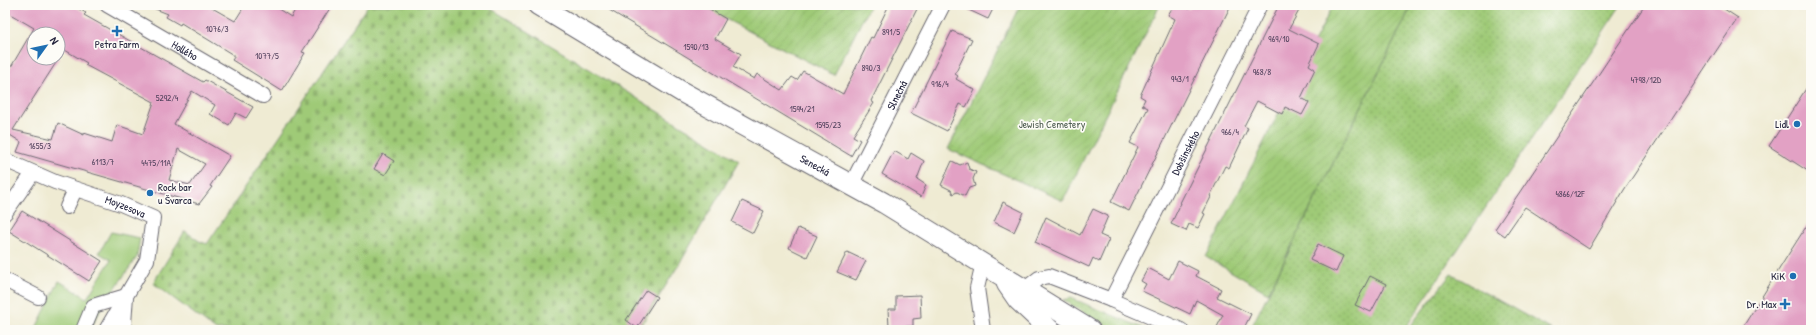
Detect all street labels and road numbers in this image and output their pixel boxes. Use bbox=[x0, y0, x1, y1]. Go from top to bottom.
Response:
street label: Hollého bbox=[169, 37, 201, 64]
street label: Slnečná bbox=[884, 77, 911, 112]
street label: Dobšinského bbox=[1168, 128, 1203, 177]
street label: Senecká bbox=[798, 151, 833, 179]
street label: Moyzesova bbox=[103, 192, 148, 221]

